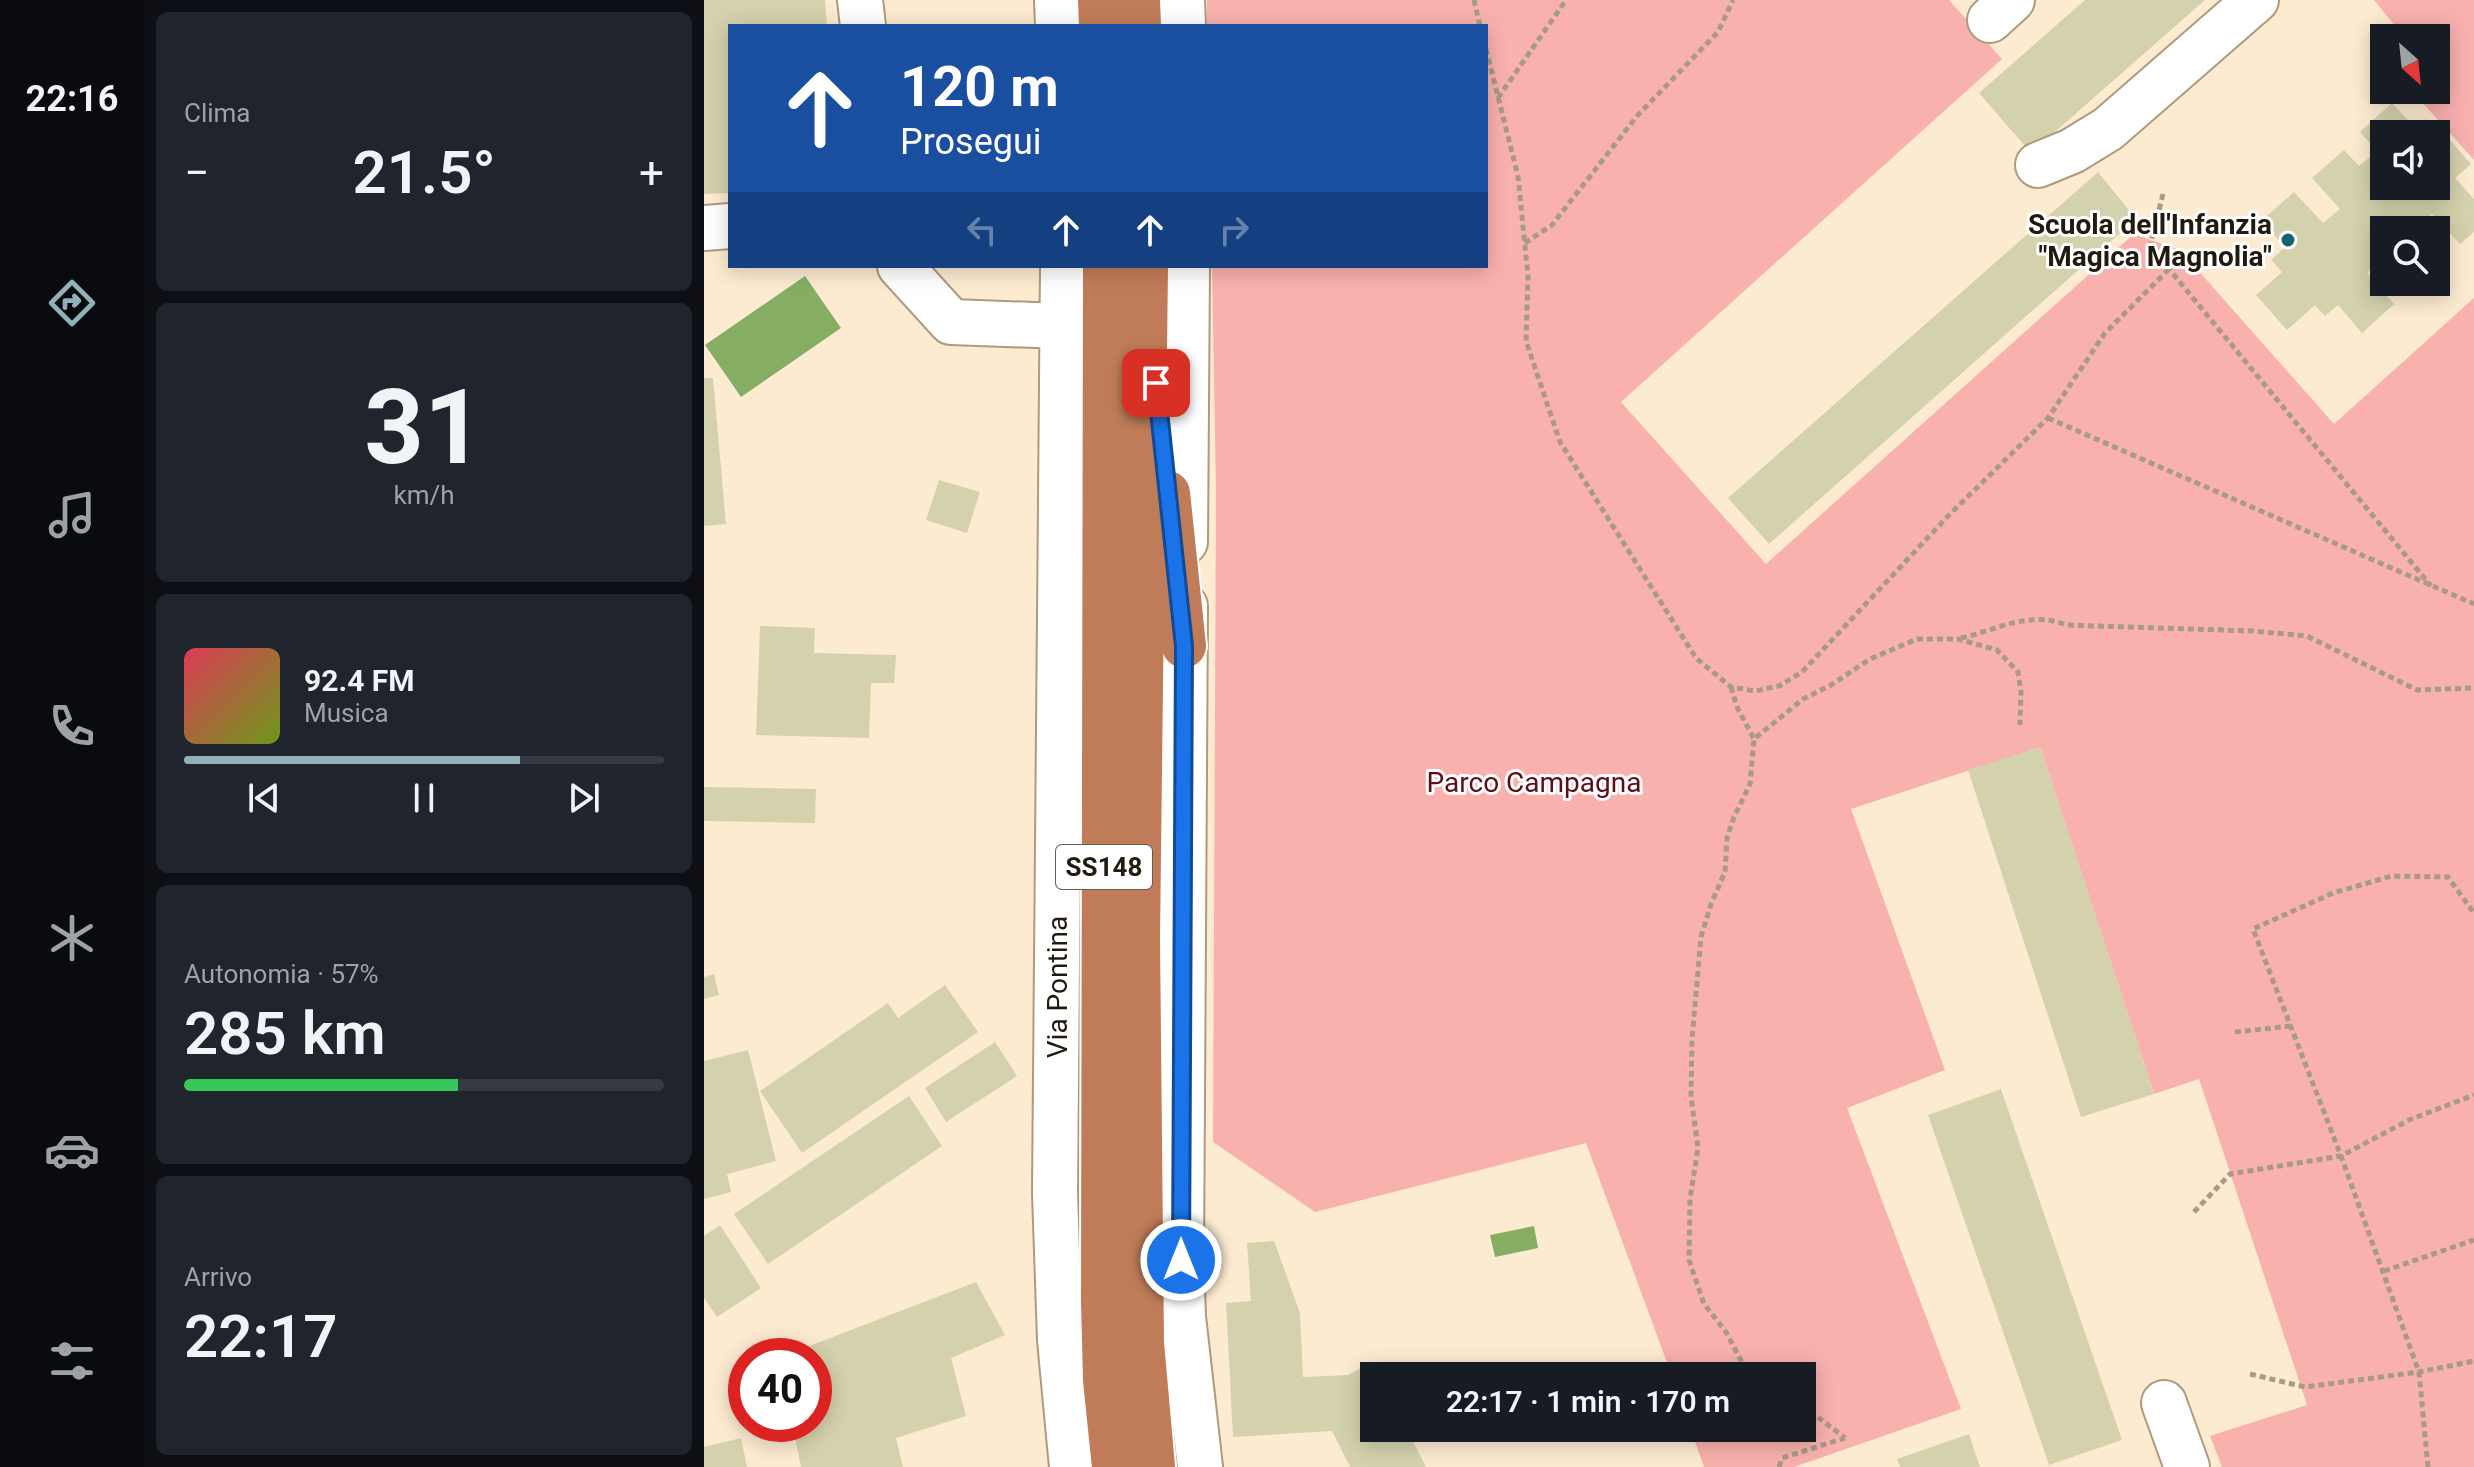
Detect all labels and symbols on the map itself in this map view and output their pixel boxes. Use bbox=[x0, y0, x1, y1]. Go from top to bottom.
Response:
north arrow bbox=[2370, 24, 2450, 104]
place label: Scuola dell'Infanzia "Magica Magnolia" bbox=[2028, 208, 2272, 273]
marker: Scuola dell'Infanzia "Magica Magnolia" bbox=[2279, 231, 2297, 249]
pin bbox=[1122, 349, 1190, 417]
park label: Parco Campagna bbox=[1427, 766, 1641, 799]
road number: SS148 bbox=[1056, 845, 1152, 889]
street label: Via Pontina bbox=[1041, 916, 1074, 1058]
position arrow bbox=[1139, 1218, 1223, 1302]
speed limit sign: 40 bbox=[728, 1338, 832, 1442]

